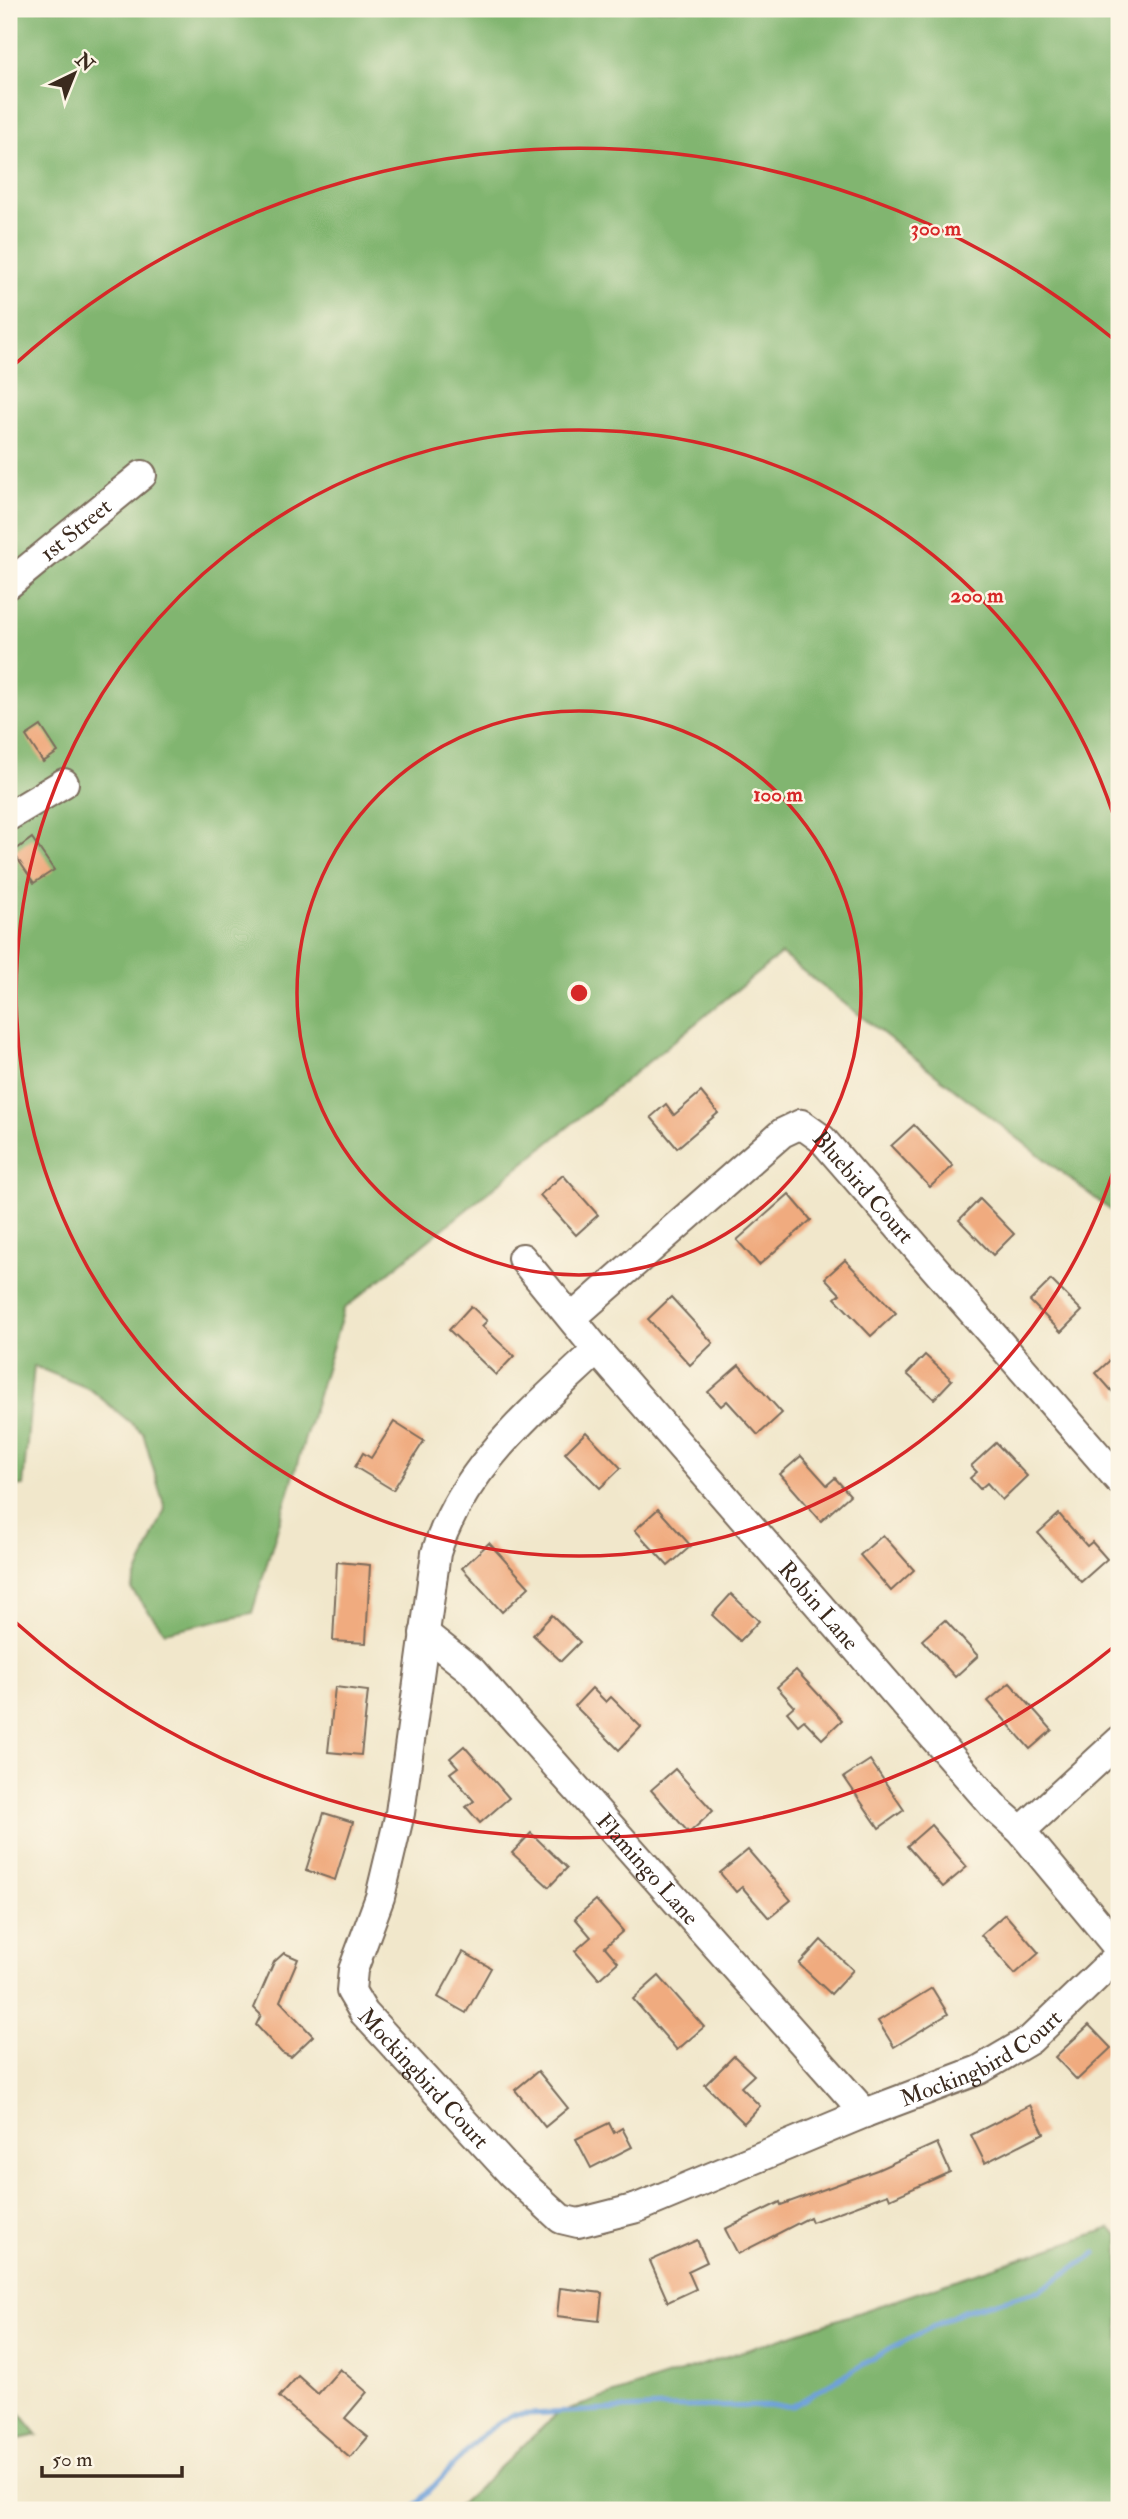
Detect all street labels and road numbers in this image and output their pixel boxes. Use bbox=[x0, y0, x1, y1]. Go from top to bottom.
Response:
street label: 1st Street bbox=[34, 492, 117, 567]
street label: Bluebird Court bbox=[807, 1124, 921, 1249]
street label: Robin Lane bbox=[772, 1555, 866, 1656]
street label: Flamingo Lane bbox=[590, 1807, 706, 1931]
street label: Mockingbird Court bbox=[352, 2002, 496, 2154]
street label: Mockingbird Court bbox=[896, 2003, 1068, 2113]

